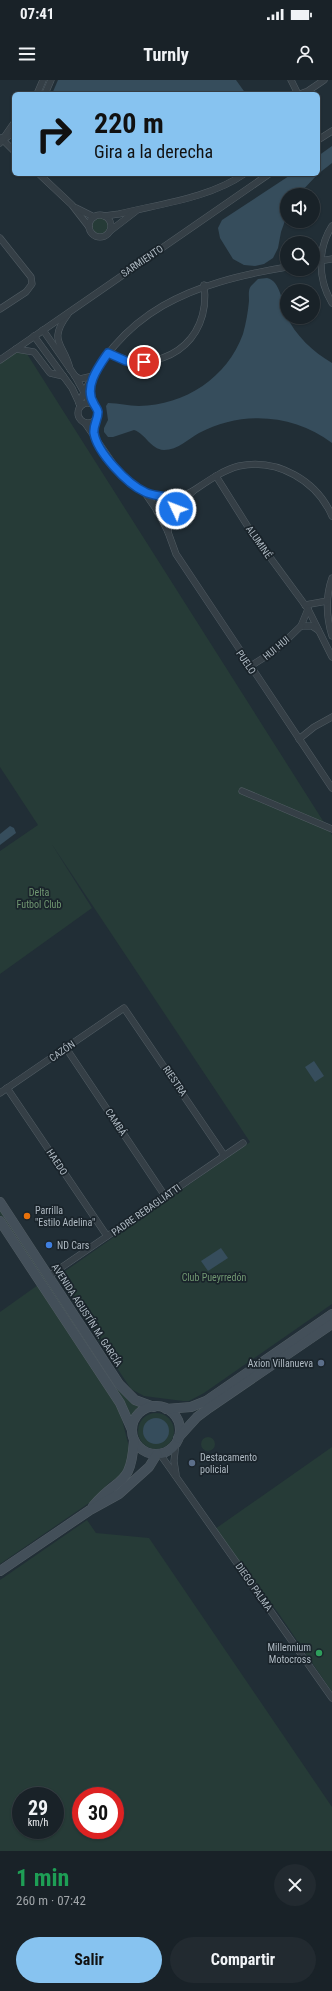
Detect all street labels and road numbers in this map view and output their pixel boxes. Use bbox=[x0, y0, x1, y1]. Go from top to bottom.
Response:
street label: SARMIENTO bbox=[119, 243, 165, 279]
street label: ALUMINÉ bbox=[244, 523, 275, 560]
street label: HUI HUI bbox=[261, 634, 291, 662]
street label: PUELO bbox=[234, 648, 258, 676]
street label: CAZÓN bbox=[46, 1037, 77, 1064]
street label: RIESTRA bbox=[161, 1064, 189, 1098]
street label: CAMBÁ bbox=[103, 1106, 130, 1138]
street label: HAEDO bbox=[44, 1147, 70, 1177]
street label: PADRE REBAGLIATTI bbox=[109, 1182, 183, 1238]
street label: AVENIDA AGUSTÍN M. GARCÍA bbox=[50, 1261, 125, 1369]
street label: DIEGO PALMA bbox=[233, 1561, 275, 1613]

